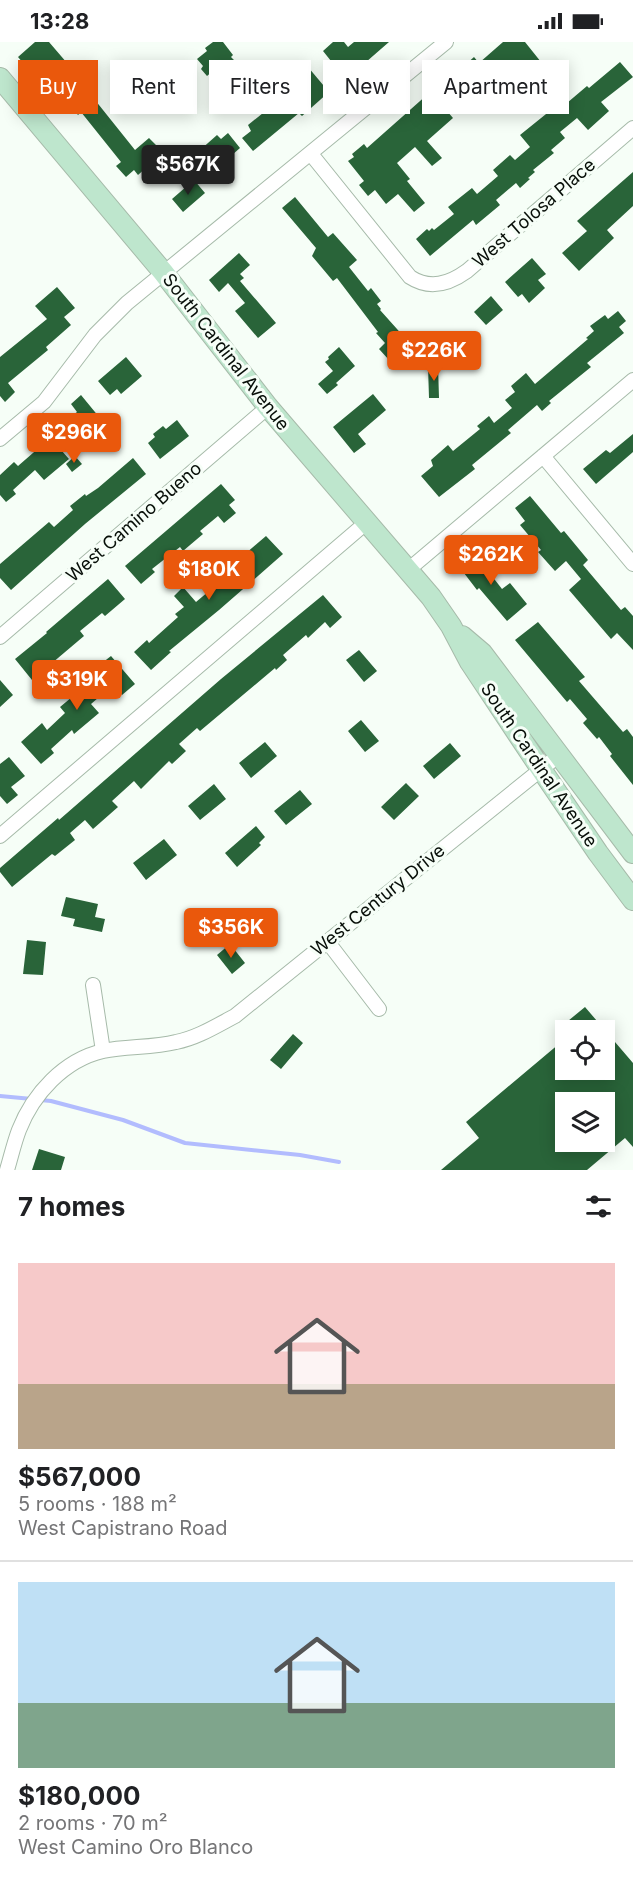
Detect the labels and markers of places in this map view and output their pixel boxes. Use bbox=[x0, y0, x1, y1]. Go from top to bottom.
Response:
pin: $567K bbox=[146, 145, 230, 196]
pin: $226K bbox=[392, 331, 476, 382]
pin: $296K bbox=[32, 413, 116, 464]
pin: $262K bbox=[449, 535, 533, 586]
pin: $180K bbox=[167, 550, 251, 601]
pin: $319K bbox=[35, 660, 119, 711]
pin: $356K bbox=[189, 908, 273, 959]

